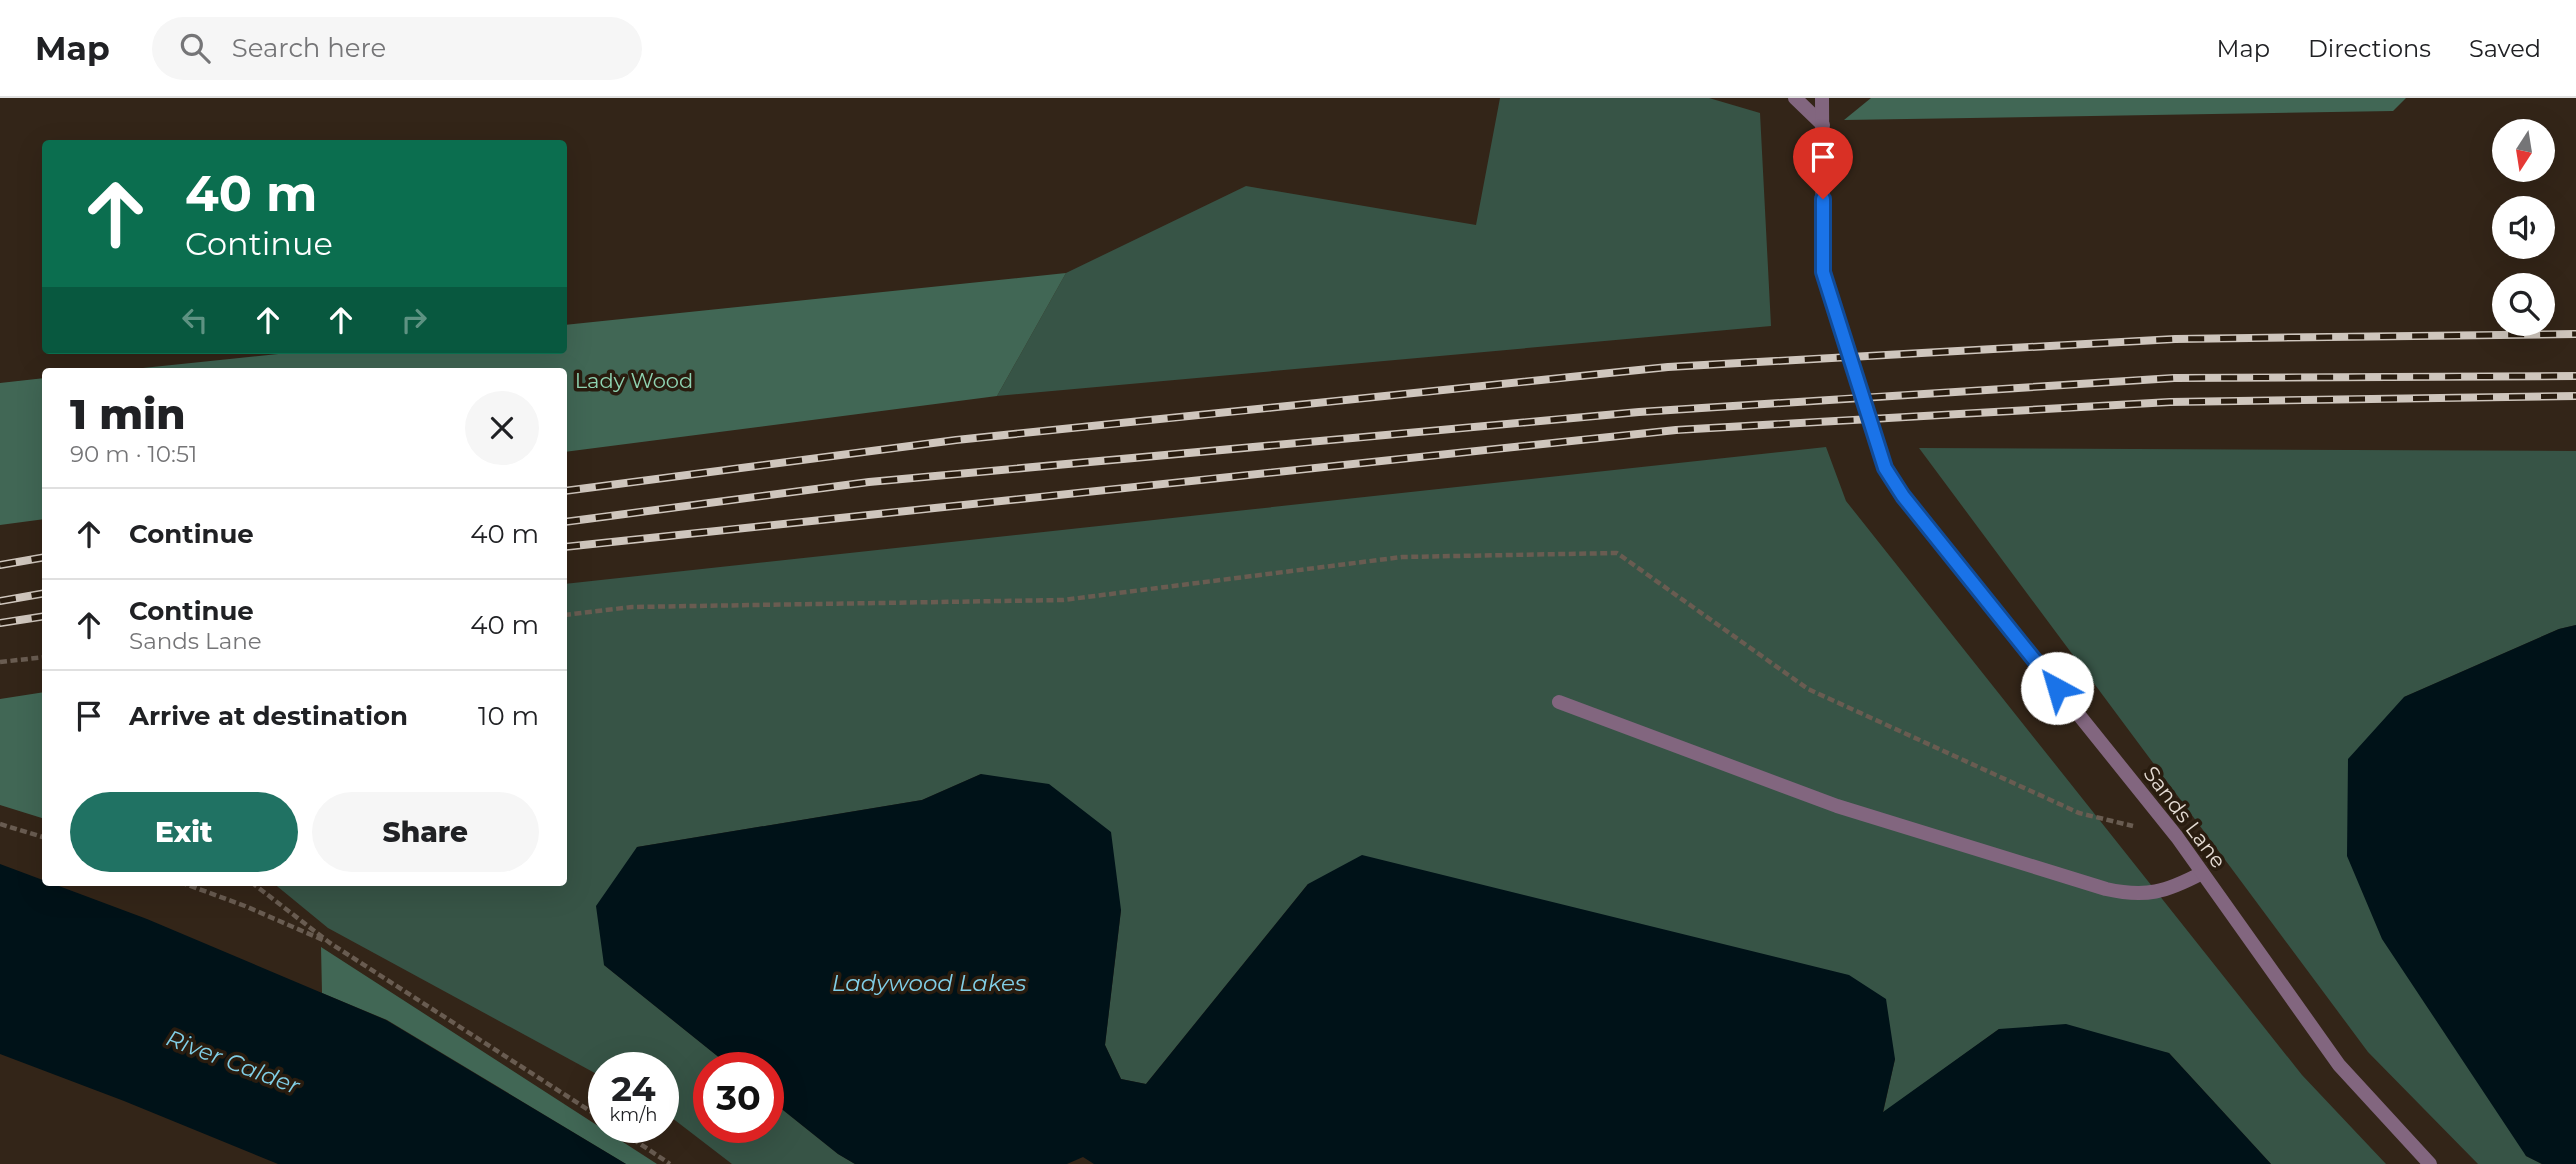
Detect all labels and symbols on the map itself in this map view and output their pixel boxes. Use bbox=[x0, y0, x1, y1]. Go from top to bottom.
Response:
north arrow bbox=[2492, 119, 2555, 182]
pin bbox=[1793, 127, 1853, 199]
park label: Lady Wood bbox=[575, 368, 693, 393]
position arrow bbox=[2020, 651, 2094, 725]
street label: Sands Lane bbox=[2139, 761, 2231, 873]
water label: Ladywood Lakes bbox=[832, 969, 1026, 997]
water label: River Calder bbox=[162, 1024, 304, 1101]
speed limit sign: 30 bbox=[693, 1052, 784, 1143]

